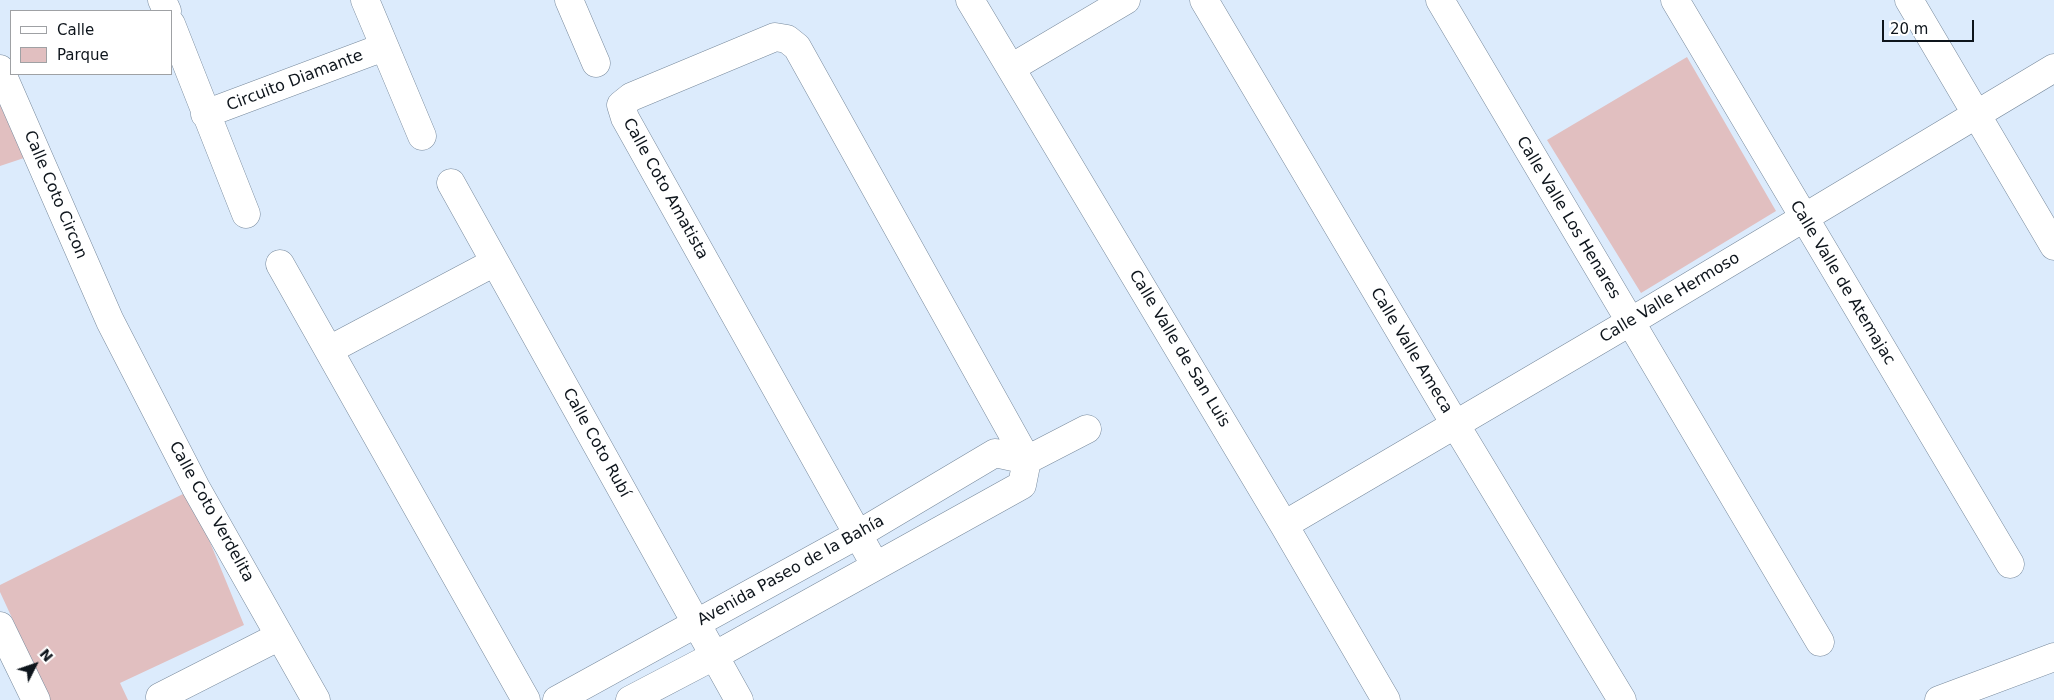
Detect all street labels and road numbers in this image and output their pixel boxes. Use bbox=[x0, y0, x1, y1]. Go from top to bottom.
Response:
street label: Circuito Diamante bbox=[224, 46, 366, 116]
street label: Calle Coto Amatista bbox=[618, 115, 712, 263]
street label: Calle Coto Circon bbox=[19, 128, 91, 262]
street label: Calle Valle Los Henares bbox=[1512, 133, 1624, 303]
street label: Calle Valle de Atemajac bbox=[1785, 197, 1899, 369]
street label: Calle Valle Hermoso bbox=[1597, 249, 1743, 347]
street label: Calle Valle de San Luis bbox=[1124, 267, 1234, 431]
street label: Calle Valle Ameca bbox=[1366, 285, 1456, 417]
street label: Calle Coto Rubí bbox=[558, 385, 634, 501]
street label: Calle Coto Verdelita bbox=[164, 438, 258, 586]
street label: Avenida Paseo de la Bahía bbox=[694, 512, 888, 630]

